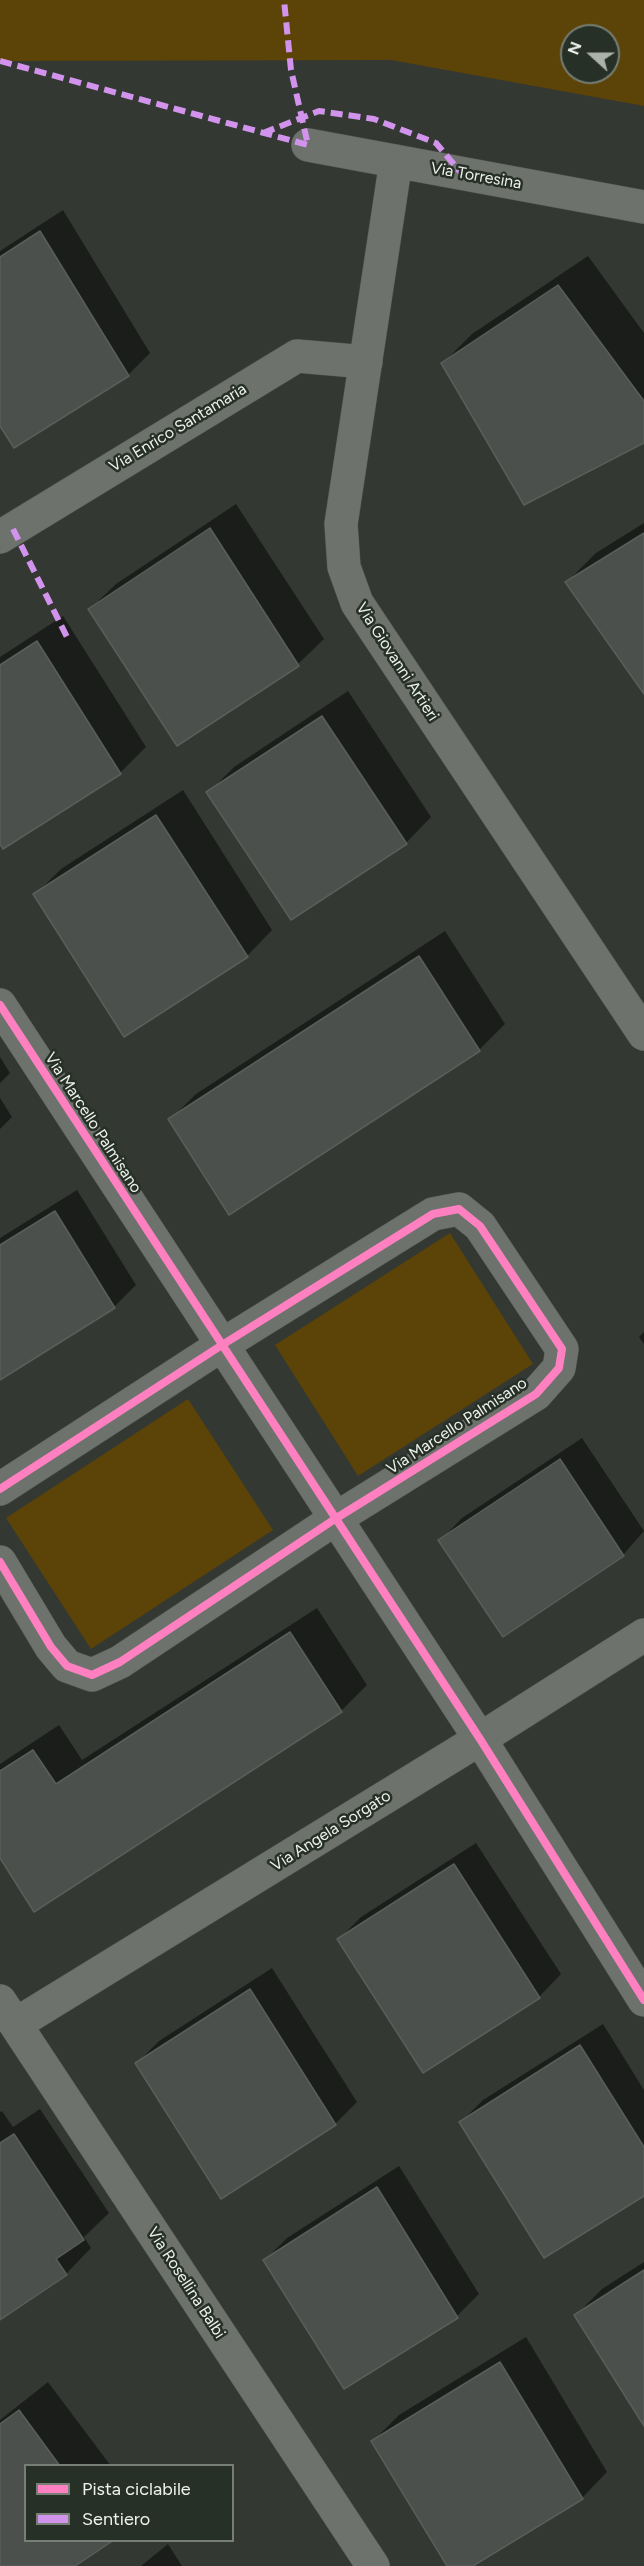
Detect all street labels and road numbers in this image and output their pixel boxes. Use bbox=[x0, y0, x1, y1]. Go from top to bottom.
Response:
street label: Via Torresina bbox=[429, 159, 523, 193]
street label: Via Enrico Santamaria bbox=[106, 379, 250, 477]
street label: Via Giovanni Artieri bbox=[351, 599, 443, 725]
street label: Via Marcello Palmisano bbox=[40, 1049, 146, 1197]
street label: Via Marcello Palmisano bbox=[383, 1373, 531, 1479]
street label: Via Angela Sorgato bbox=[267, 1786, 395, 1876]
street label: Via Rosellina Balbi bbox=[143, 2224, 229, 2342]

